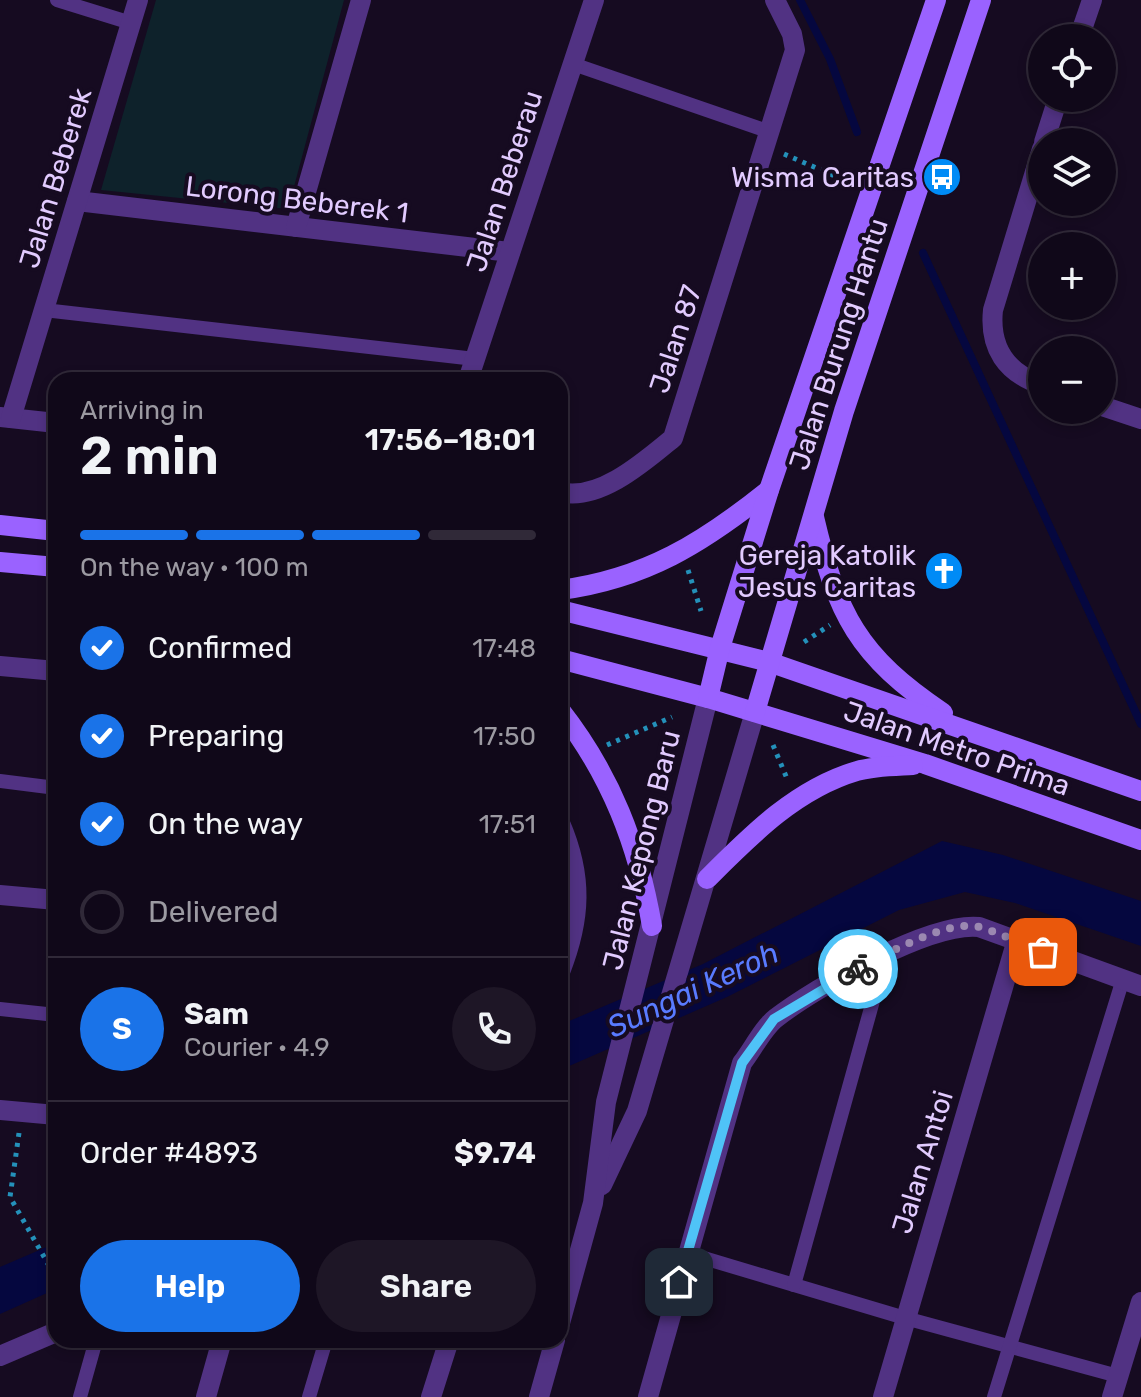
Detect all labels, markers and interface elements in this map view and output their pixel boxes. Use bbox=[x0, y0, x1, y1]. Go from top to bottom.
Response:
map controls bbox=[1028, 24, 1116, 424]
button: locate bbox=[1028, 24, 1116, 112]
street label: Jalan Beberek bbox=[12, 84, 99, 272]
street label: Jalan Beberau bbox=[460, 86, 549, 276]
button: layers bbox=[1028, 128, 1116, 216]
bus stop icon: Wisma Caritas bbox=[921, 156, 963, 198]
place label: Wisma Caritas bbox=[731, 161, 914, 194]
street label: Lorong Beberek 1 bbox=[184, 169, 410, 230]
street label: Jalan Burung Hantu bbox=[782, 214, 895, 474]
button: + bbox=[1028, 232, 1116, 320]
street label: Jalan 87 bbox=[643, 281, 708, 397]
button: − bbox=[1028, 336, 1116, 424]
text: Arriving in bbox=[80, 395, 204, 426]
text: 17:56–18:01 bbox=[365, 422, 536, 458]
text: 2 min bbox=[80, 425, 219, 487]
place label: Gereja Katolik Jesus Caritas bbox=[738, 539, 917, 604]
church icon: Gereja Katolik Jesus Caritas bbox=[923, 550, 965, 592]
text: On the way · 100 m bbox=[80, 552, 309, 583]
icon: check bbox=[80, 626, 124, 670]
text: Confirmed bbox=[148, 630, 292, 666]
text: 17:48 bbox=[472, 633, 536, 664]
street label: Jalan Metro Prima bbox=[839, 694, 1074, 803]
icon: check bbox=[80, 714, 124, 758]
text: Preparing bbox=[148, 718, 284, 754]
text: 17:50 bbox=[473, 721, 536, 752]
street label: Jalan Kepong Baru bbox=[596, 727, 687, 973]
icon: check bbox=[80, 802, 124, 846]
text: On the way bbox=[148, 806, 303, 842]
text: 17:51 bbox=[479, 809, 536, 840]
text: Delivered bbox=[148, 894, 279, 930]
pin bbox=[1009, 918, 1077, 986]
courier bbox=[818, 929, 898, 1009]
icon: bag bbox=[1021, 930, 1065, 974]
water label: Sungai Keroh bbox=[602, 935, 784, 1045]
icon: bike bbox=[836, 947, 880, 991]
button: phone bbox=[452, 987, 536, 1071]
text: Sam bbox=[184, 996, 249, 1032]
text: S bbox=[112, 1011, 132, 1047]
text: Courier · 4.9 bbox=[184, 1032, 330, 1063]
street label: Jalan Antoi bbox=[885, 1087, 960, 1238]
text: Order #4893 bbox=[80, 1135, 258, 1171]
text: $9.74 bbox=[454, 1135, 536, 1171]
button: Help bbox=[80, 1240, 300, 1332]
button: Share bbox=[316, 1240, 536, 1332]
pin bbox=[645, 1248, 713, 1316]
icon: home bbox=[657, 1260, 701, 1304]

